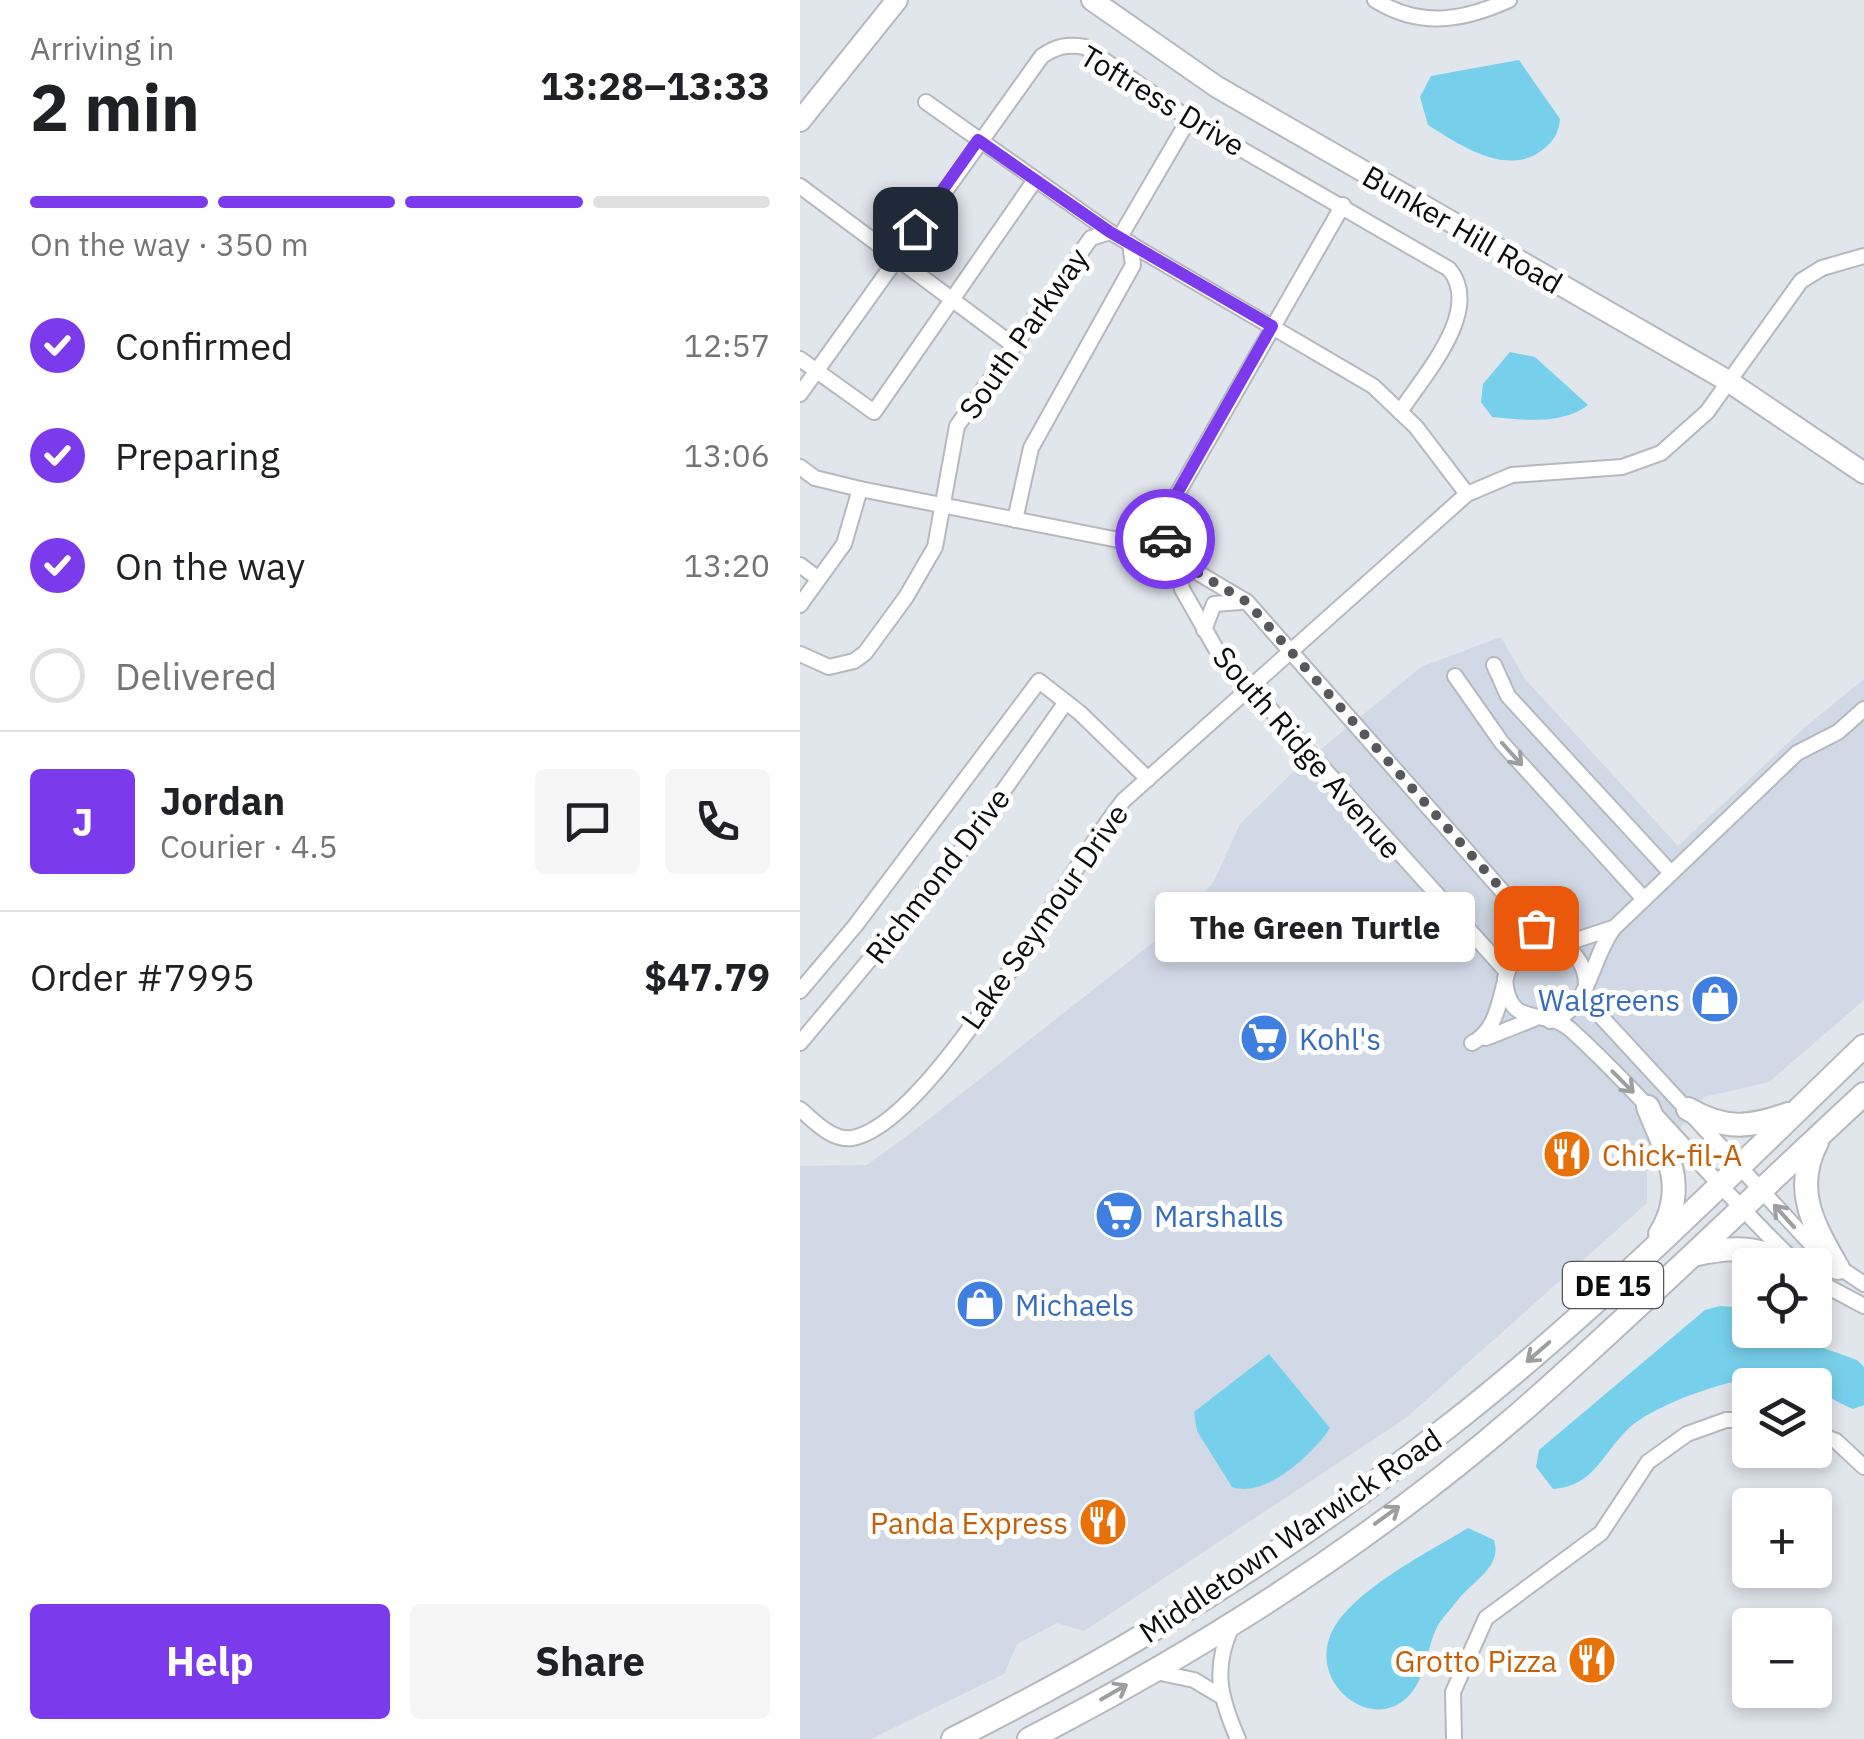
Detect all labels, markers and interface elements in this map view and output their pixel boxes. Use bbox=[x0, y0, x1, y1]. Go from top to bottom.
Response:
text: Arriving in bbox=[30, 27, 175, 69]
street label: Toftress Drive bbox=[1074, 36, 1252, 164]
text: 13:28–13:33 bbox=[540, 61, 770, 110]
text: 2 min bbox=[30, 64, 200, 149]
street label: Bunker Hill Road bbox=[1356, 156, 1570, 302]
pin bbox=[873, 187, 958, 272]
icon: home bbox=[888, 202, 943, 257]
text: On the way · 350 m bbox=[30, 223, 309, 265]
street label: South Parkway bbox=[950, 240, 1096, 426]
icon: check bbox=[30, 318, 85, 373]
text: Confirmed bbox=[115, 321, 293, 370]
text: 12:57 bbox=[684, 324, 770, 366]
icon: check bbox=[30, 428, 85, 483]
text: Preparing bbox=[115, 431, 280, 480]
text: 13:06 bbox=[684, 434, 770, 476]
courier bbox=[1115, 489, 1215, 589]
icon: car bbox=[1138, 512, 1193, 567]
icon: check bbox=[30, 538, 85, 593]
text: On the way bbox=[115, 541, 305, 590]
text: 13:20 bbox=[684, 544, 770, 586]
street label: South Ridge Avenue bbox=[1205, 638, 1411, 866]
text: Delivered bbox=[115, 651, 277, 700]
one-way arrow bbox=[1501, 741, 1524, 766]
button: chat bbox=[535, 769, 640, 874]
button: phone bbox=[665, 769, 770, 874]
text: Jordan bbox=[160, 776, 285, 825]
street label: Richmond Drive bbox=[856, 779, 1018, 971]
street label: Lake Seymour Drive bbox=[952, 796, 1136, 1036]
text: J bbox=[72, 797, 93, 846]
text: Courier · 4.5 bbox=[160, 825, 338, 867]
pin bbox=[1494, 886, 1579, 971]
callout: The Green Turtle bbox=[1156, 893, 1476, 963]
icon: bag bbox=[1509, 901, 1564, 956]
text: The Green Turtle bbox=[1190, 906, 1440, 948]
text: Order #7995 bbox=[30, 952, 255, 1001]
text: $47.79 bbox=[644, 952, 770, 1001]
shop icon: Walgreens bbox=[1689, 973, 1741, 1025]
place label: Walgreens bbox=[1538, 980, 1680, 1019]
supermarket icon: Kohl's bbox=[1238, 1012, 1290, 1064]
place label: Kohl's bbox=[1299, 1019, 1381, 1058]
one-way arrow bbox=[1611, 1070, 1635, 1094]
restaurant icon: Chick-fil-A bbox=[1541, 1128, 1593, 1180]
place label: Chick-fil-A bbox=[1602, 1135, 1742, 1174]
supermarket icon: Marshalls bbox=[1093, 1189, 1145, 1241]
place label: Marshalls bbox=[1154, 1196, 1284, 1235]
one-way arrow bbox=[1773, 1204, 1796, 1229]
map controls bbox=[1732, 1248, 1832, 1708]
button: locate bbox=[1732, 1248, 1832, 1348]
road number: DE 15 bbox=[1563, 1262, 1663, 1308]
shop icon: Michaels bbox=[954, 1278, 1006, 1330]
place label: Michaels bbox=[1015, 1285, 1134, 1324]
one-way arrow bbox=[1525, 1341, 1551, 1363]
button: layers bbox=[1732, 1368, 1832, 1468]
street label: Middletown Warwick Road bbox=[1131, 1419, 1449, 1651]
button: + bbox=[1732, 1488, 1832, 1588]
restaurant icon: Panda Express bbox=[1077, 1496, 1129, 1548]
place label: Panda Express bbox=[870, 1503, 1068, 1542]
one-way arrow bbox=[1373, 1505, 1400, 1526]
button: Help bbox=[30, 1604, 390, 1719]
button: Share bbox=[410, 1604, 770, 1719]
button: − bbox=[1732, 1608, 1832, 1708]
restaurant icon: Grotto Pizza bbox=[1566, 1634, 1618, 1686]
place label: Grotto Pizza bbox=[1394, 1641, 1557, 1680]
one-way arrow bbox=[1099, 1681, 1129, 1701]

